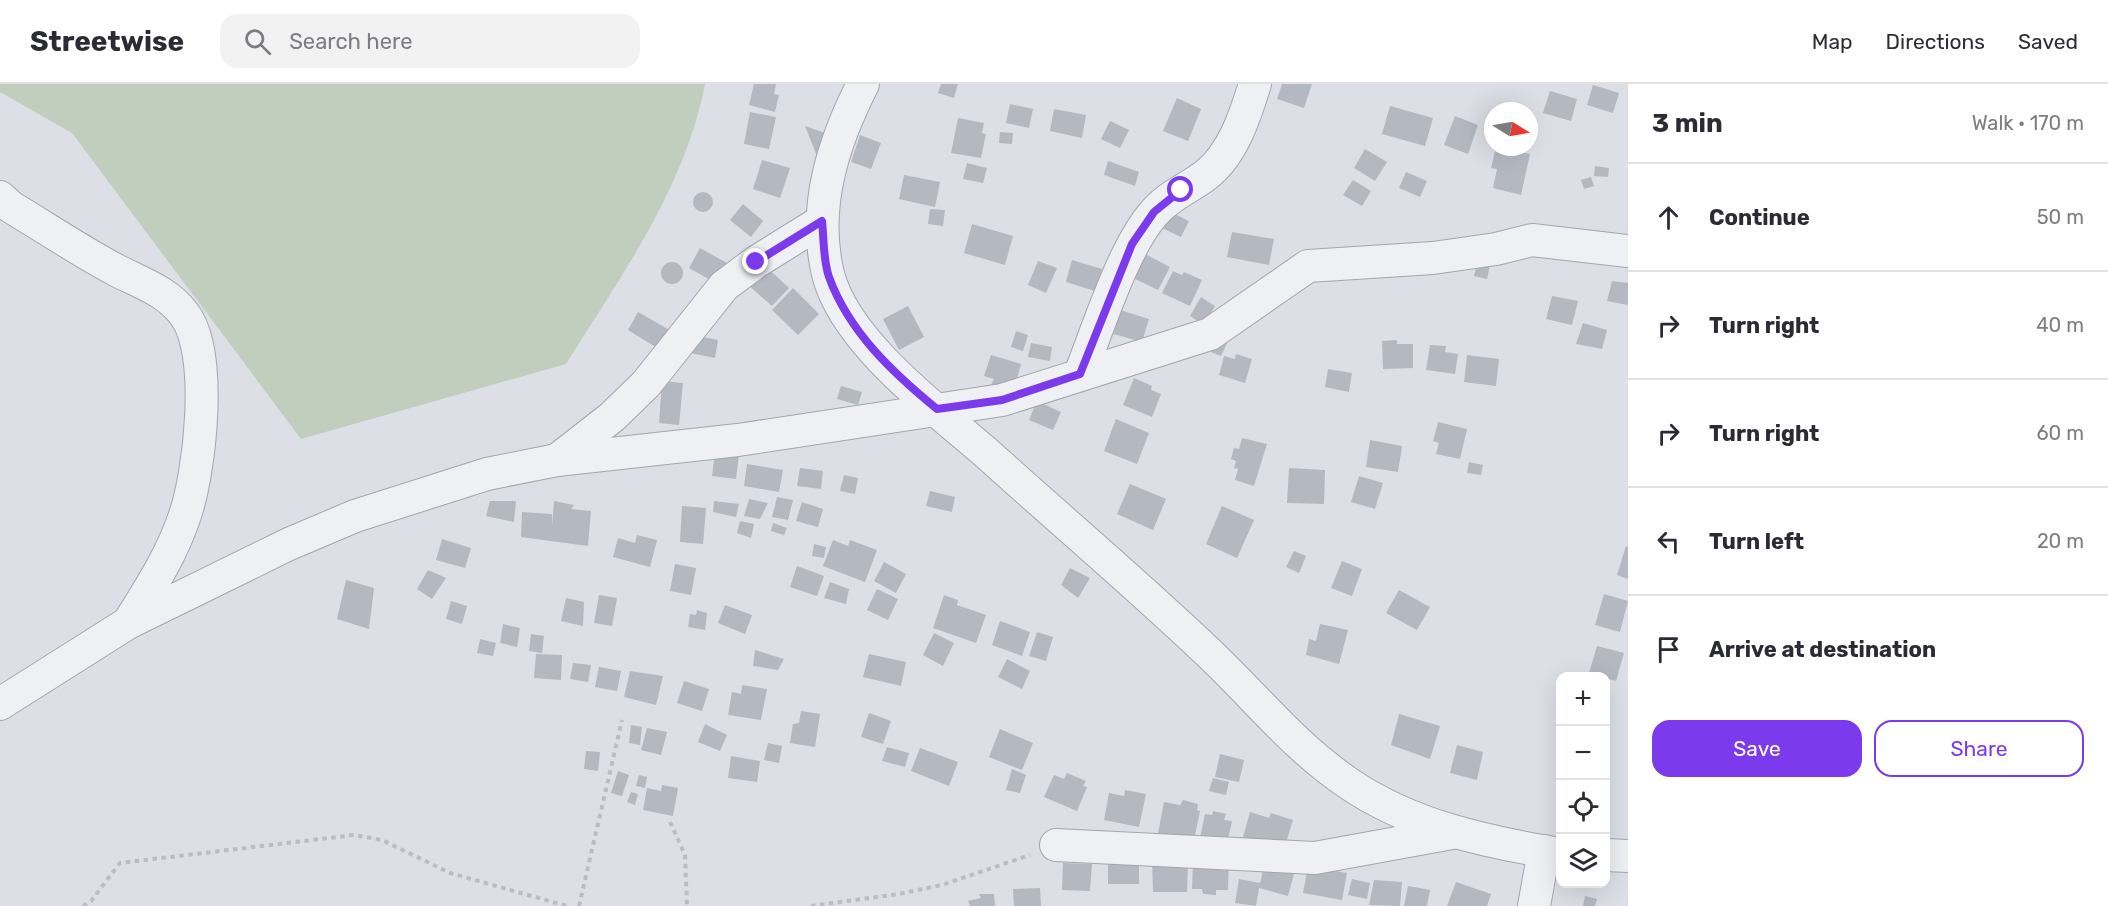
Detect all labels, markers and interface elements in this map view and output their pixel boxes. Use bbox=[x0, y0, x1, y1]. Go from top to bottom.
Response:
search box bbox=[220, 14, 640, 68]
text: Streetwise bbox=[30, 25, 184, 58]
icon: search bbox=[241, 25, 274, 58]
text: Search here bbox=[289, 28, 413, 55]
text: Map bbox=[1812, 29, 1853, 54]
text: Directions bbox=[1886, 29, 1985, 54]
text: Saved bbox=[2018, 29, 2078, 54]
north arrow bbox=[1484, 102, 1538, 156]
text: 3 min bbox=[1652, 108, 1723, 139]
text: Walk · 170 m bbox=[1972, 111, 2084, 135]
route start bbox=[1167, 176, 1193, 202]
icon: ahead bbox=[1652, 201, 1685, 234]
text: Continue bbox=[1709, 204, 1810, 231]
text: 50 m bbox=[2037, 205, 2084, 229]
route end bbox=[742, 248, 768, 274]
icon: right bbox=[1652, 309, 1685, 342]
text: Turn right bbox=[1709, 312, 1819, 339]
text: 40 m bbox=[2036, 313, 2084, 337]
icon: right bbox=[1652, 417, 1685, 450]
text: Turn right bbox=[1709, 420, 1819, 447]
text: 60 m bbox=[2037, 421, 2084, 445]
icon: left bbox=[1652, 525, 1685, 558]
text: Turn left bbox=[1709, 528, 1804, 555]
text: 20 m bbox=[2037, 529, 2084, 553]
icon: arrive bbox=[1652, 633, 1685, 666]
text: Arrive at destination bbox=[1709, 636, 1936, 663]
map controls bbox=[1556, 672, 1610, 888]
button: + bbox=[1556, 672, 1610, 726]
button: Save bbox=[1652, 720, 1862, 777]
button: Share bbox=[1874, 720, 2084, 777]
button: − bbox=[1556, 726, 1610, 780]
button: locate bbox=[1556, 780, 1610, 834]
button: layers bbox=[1556, 834, 1610, 888]

